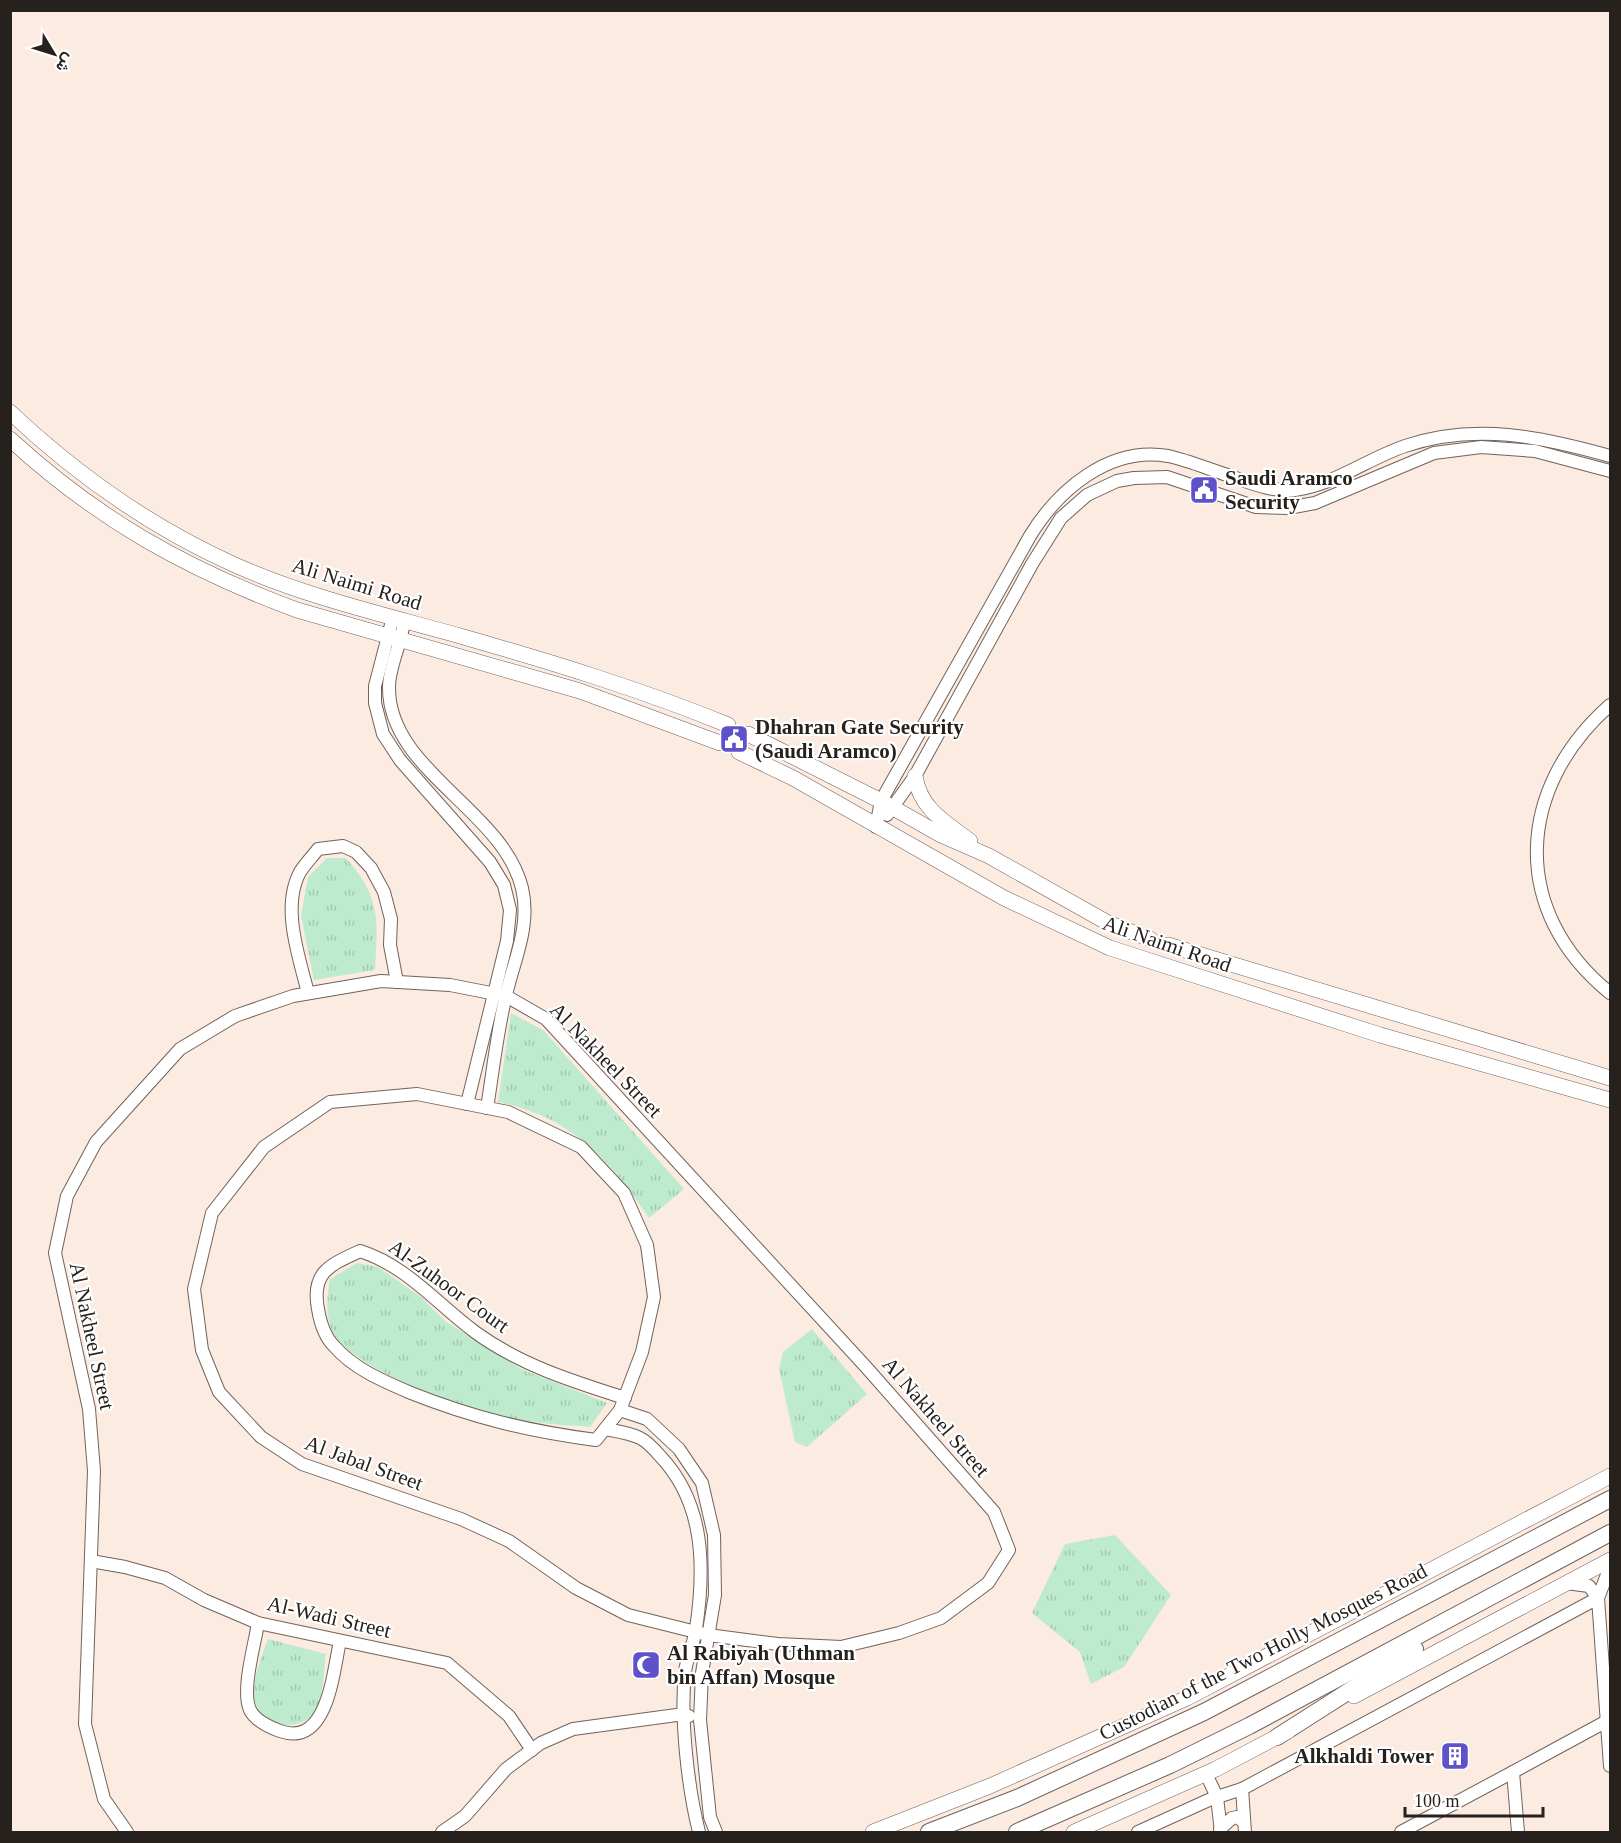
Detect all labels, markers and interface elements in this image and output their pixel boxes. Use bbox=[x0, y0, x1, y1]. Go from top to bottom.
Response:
north arrow bbox=[24, 24, 84, 84]
text: ش bbox=[52, 49, 78, 76]
place label: Saudi Aramco Security bbox=[1225, 466, 1353, 514]
public building icon: Saudi Aramco Security bbox=[1188, 474, 1220, 506]
street label: Ali Naimi Road bbox=[289, 553, 425, 615]
place label: Dhahran Gate Security (Saudi Aramco) bbox=[755, 715, 964, 763]
public building icon: Dhahran Gate Security (Saudi Aramco) bbox=[718, 723, 750, 755]
street label: Ali Naimi Road bbox=[1100, 911, 1235, 977]
street label: Al Nakheel Street bbox=[545, 998, 667, 1123]
street label: Al-Zuhoor Court bbox=[384, 1234, 514, 1338]
street label: Al Nakheel Street bbox=[65, 1260, 119, 1412]
street label: Al Nakheel Street bbox=[878, 1352, 995, 1482]
street label: Al Jabal Street bbox=[302, 1431, 426, 1495]
street label: Custodian of the Two Holly Mosques Road bbox=[1095, 1558, 1431, 1745]
street label: Al-Wadi Street bbox=[265, 1591, 393, 1643]
place label: Al Rabiyah (Uthman bin Affan) Mosque bbox=[667, 1641, 855, 1689]
mosque icon: Al Rabiyah (Uthman bin Affan) Mosque bbox=[630, 1649, 662, 1681]
building icon: Alkhaldi Tower bbox=[1439, 1740, 1471, 1772]
place label: Alkhaldi Tower bbox=[1295, 1744, 1434, 1768]
scale bar bbox=[1405, 1780, 1543, 1818]
text: 100 m bbox=[1414, 1791, 1460, 1811]

